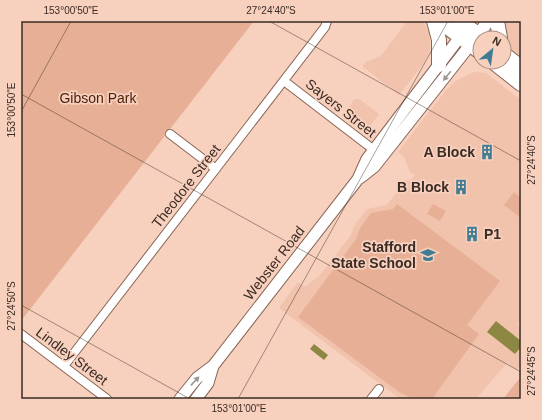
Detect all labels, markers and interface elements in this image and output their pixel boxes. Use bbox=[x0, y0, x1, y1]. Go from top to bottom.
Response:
text: 153°00'50"E bbox=[43, 5, 99, 16]
text: 27°24'40"S bbox=[246, 5, 296, 16]
text: 153°01'00"E bbox=[419, 5, 475, 16]
north arrow bbox=[472, 30, 512, 70]
text: N bbox=[490, 34, 503, 48]
one-way arrow bbox=[442, 70, 451, 81]
street label: Sayers Street bbox=[303, 76, 379, 140]
text: 153°00'50"E bbox=[6, 82, 17, 138]
park label: Gibson Park bbox=[59, 90, 138, 106]
text: 27°24'40"S bbox=[526, 135, 537, 185]
street label: Theodore Street bbox=[149, 141, 224, 231]
building icon: A Block bbox=[478, 143, 496, 161]
place label: A Block bbox=[423, 144, 475, 160]
building icon: B Block bbox=[452, 178, 470, 196]
place label: B Block bbox=[397, 179, 449, 195]
street label: Webster Road bbox=[240, 223, 308, 303]
building icon: P1 bbox=[463, 225, 481, 243]
place label: P1 bbox=[484, 226, 501, 242]
place label: Stafford State School bbox=[331, 239, 416, 271]
school or university icon: Stafford State School bbox=[419, 246, 437, 264]
text: 27°24'50"S bbox=[6, 281, 17, 331]
street label: Lindley Street bbox=[33, 324, 111, 388]
text: 27°24'45"S bbox=[526, 346, 537, 396]
one-way arrow bbox=[190, 376, 200, 386]
text: 153°01'00"E bbox=[211, 403, 267, 414]

